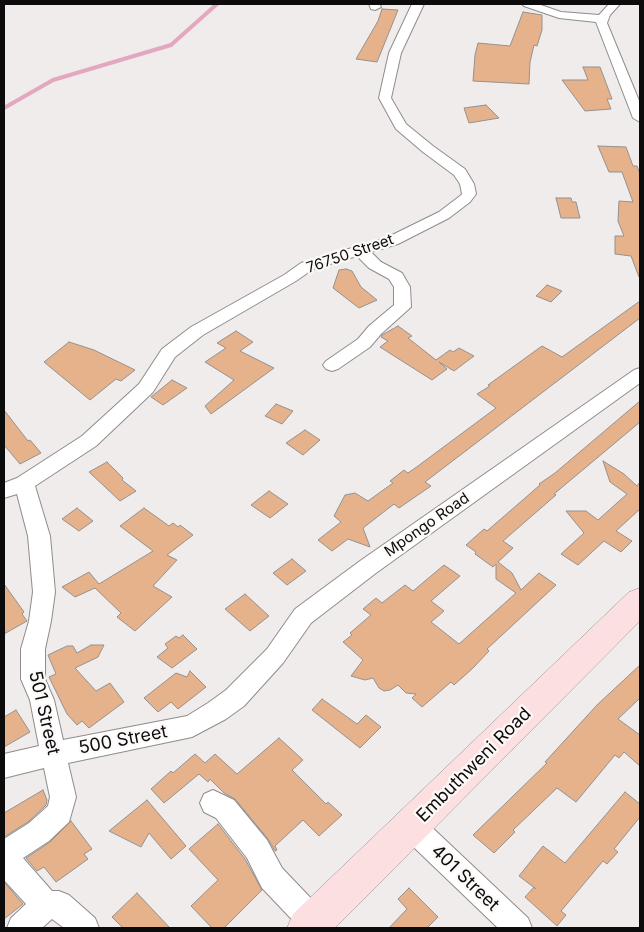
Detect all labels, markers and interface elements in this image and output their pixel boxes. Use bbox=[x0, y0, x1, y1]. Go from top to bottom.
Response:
street label: 76750 Street bbox=[304, 231, 396, 277]
street label: Mpongo Road bbox=[381, 489, 473, 561]
street label: 501 Street bbox=[24, 669, 64, 757]
street label: Embuthweni Road bbox=[412, 703, 536, 827]
street label: 500 Street bbox=[77, 721, 169, 759]
street label: 401 Street bbox=[427, 840, 503, 916]

